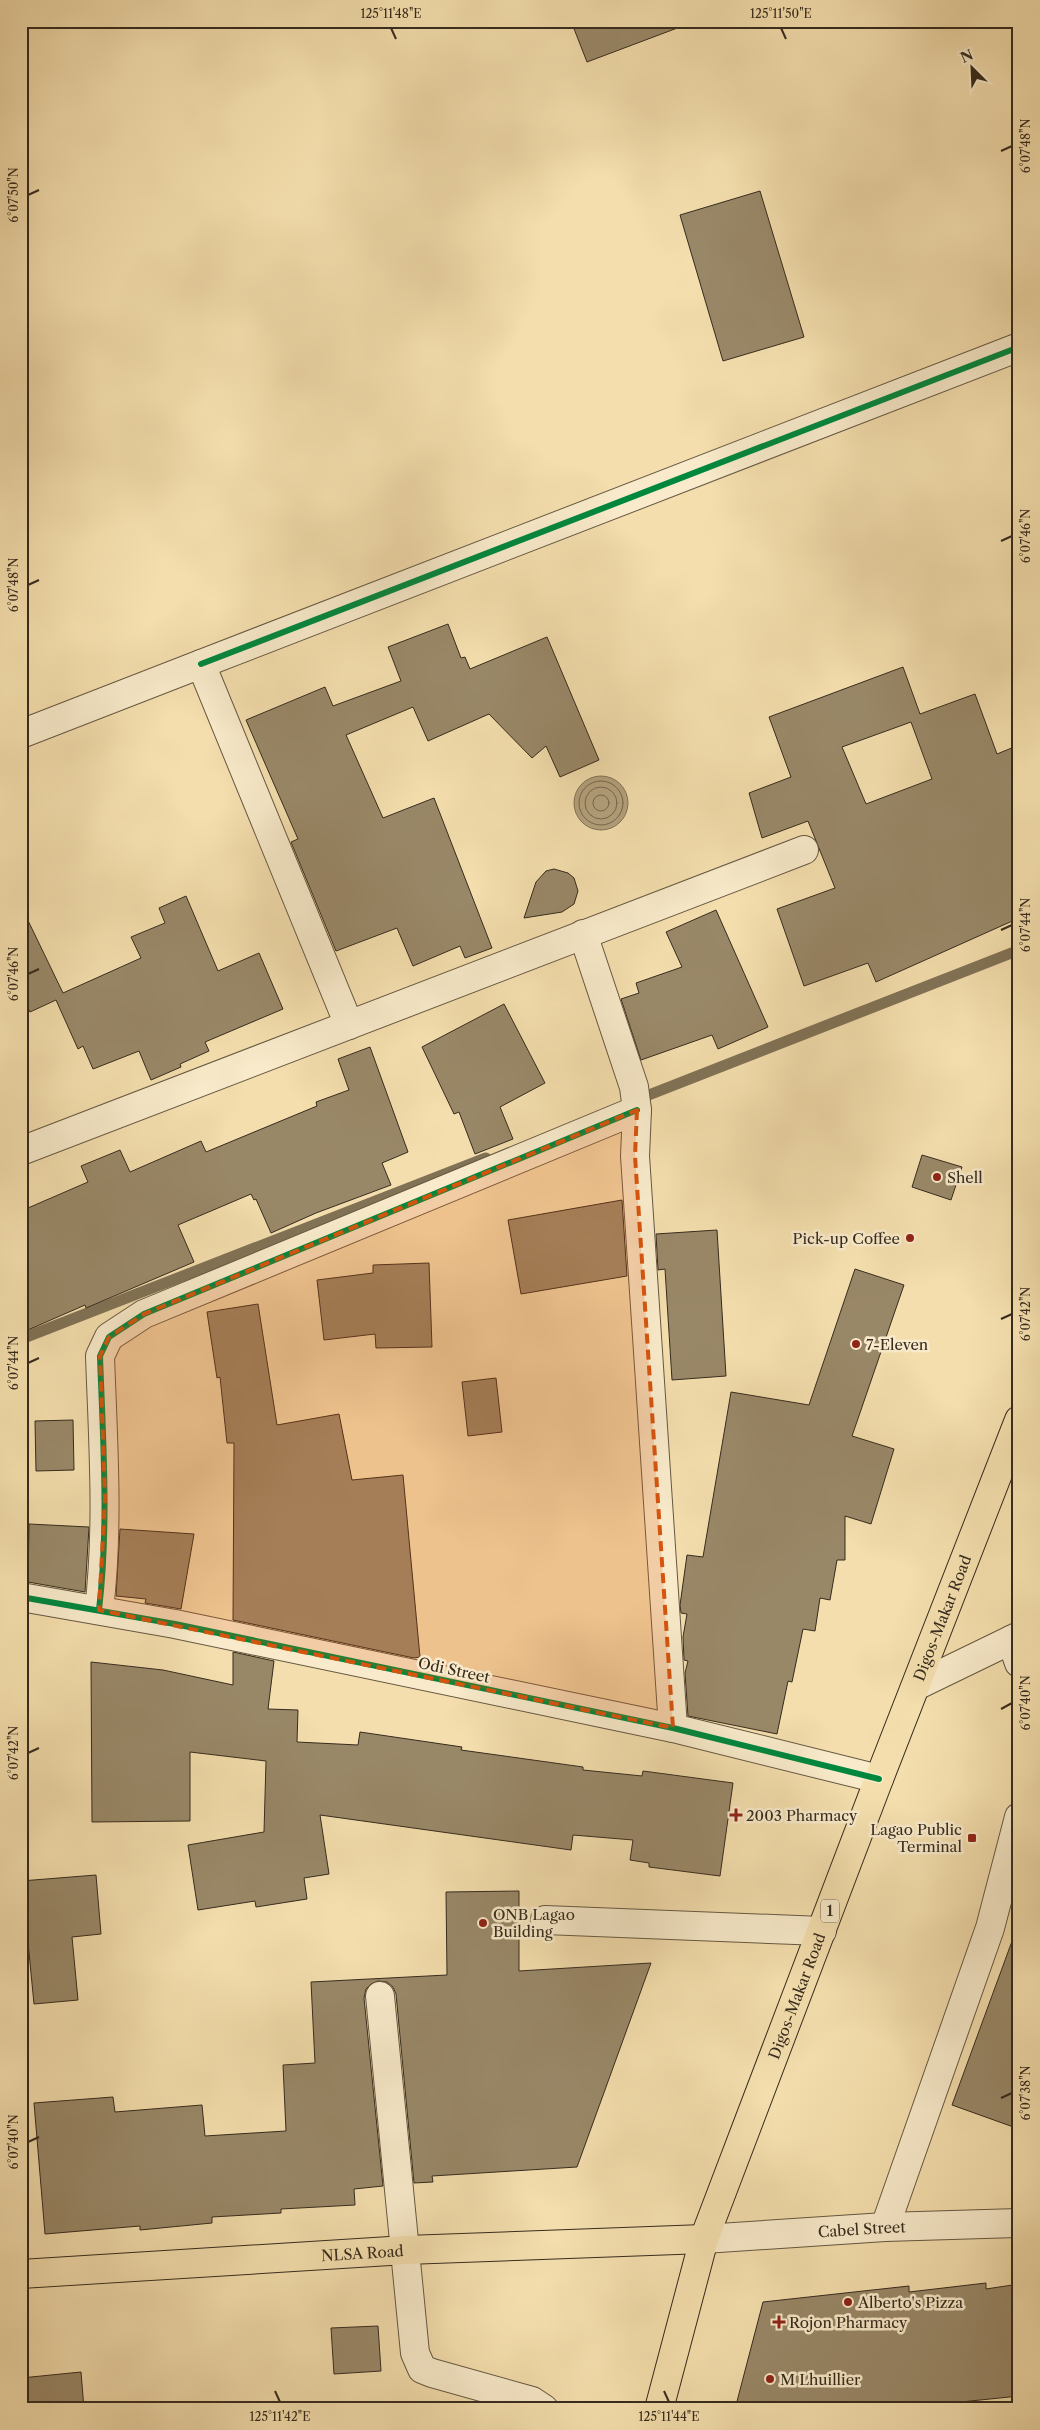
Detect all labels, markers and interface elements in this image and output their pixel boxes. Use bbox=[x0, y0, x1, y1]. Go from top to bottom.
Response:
text: 125°11'48"E bbox=[360, 6, 422, 21]
text: 125°11'50"E bbox=[750, 6, 812, 21]
north arrow bbox=[948, 42, 998, 92]
text: N bbox=[957, 45, 976, 67]
text: 6°07'48"N bbox=[1018, 119, 1033, 173]
text: 6°07'50"N bbox=[6, 167, 21, 223]
text: 6°07'46"N bbox=[1018, 509, 1033, 563]
text: 6°07'48"N bbox=[6, 558, 21, 612]
text: 6°07'44"N bbox=[1018, 898, 1033, 952]
text: 6°07'46"N bbox=[6, 947, 21, 1001]
place label: Shell bbox=[947, 1168, 983, 1187]
marker: Shell bbox=[931, 1171, 943, 1183]
place label: Pick-up Coffee bbox=[793, 1229, 900, 1248]
marker: Pick-up Coffee bbox=[904, 1232, 916, 1244]
text: 6°07'42"N bbox=[1018, 1287, 1033, 1341]
place label: 7-Eleven bbox=[866, 1335, 929, 1354]
text: 6°07'44"N bbox=[6, 1336, 21, 1390]
marker: 7-Eleven bbox=[850, 1338, 862, 1350]
street label: Digos-Makar Road bbox=[909, 1552, 975, 1683]
street label: Odi Street bbox=[416, 1653, 492, 1687]
text: 6°07'40"N bbox=[1018, 1675, 1033, 1731]
text: 6°07'42"N bbox=[6, 1726, 21, 1780]
place label: 2003 Pharmacy bbox=[746, 1806, 858, 1825]
marker: 2003 Pharmacy bbox=[730, 1809, 742, 1821]
place label: Lagao Public Terminal bbox=[870, 1820, 963, 1856]
marker: Lagao Public Terminal bbox=[966, 1832, 978, 1844]
road number: 1 bbox=[821, 1900, 839, 1922]
place label: ONB Lagao Building bbox=[493, 1905, 575, 1941]
marker: ONB Lagao Building bbox=[477, 1917, 489, 1929]
street label: Digos-Makar Road bbox=[764, 1930, 829, 2062]
text: 6°07'38"N bbox=[1018, 2065, 1033, 2120]
text: 6°07'40"N bbox=[6, 2114, 21, 2170]
street label: Cabel Street bbox=[817, 2217, 907, 2241]
street label: NLSA Road bbox=[321, 2241, 404, 2265]
place label: Alberto's Pizza bbox=[857, 2293, 963, 2312]
marker: Alberto's Pizza bbox=[842, 2296, 854, 2308]
place label: Rojon Pharmacy bbox=[789, 2313, 908, 2332]
marker: Rojon Pharmacy bbox=[773, 2316, 785, 2328]
place label: M Lhuillier bbox=[780, 2370, 861, 2389]
marker: M Lhuillier bbox=[764, 2373, 776, 2385]
text: 125°11'42"E bbox=[250, 2409, 310, 2424]
text: 125°11'44"E bbox=[639, 2409, 699, 2424]

